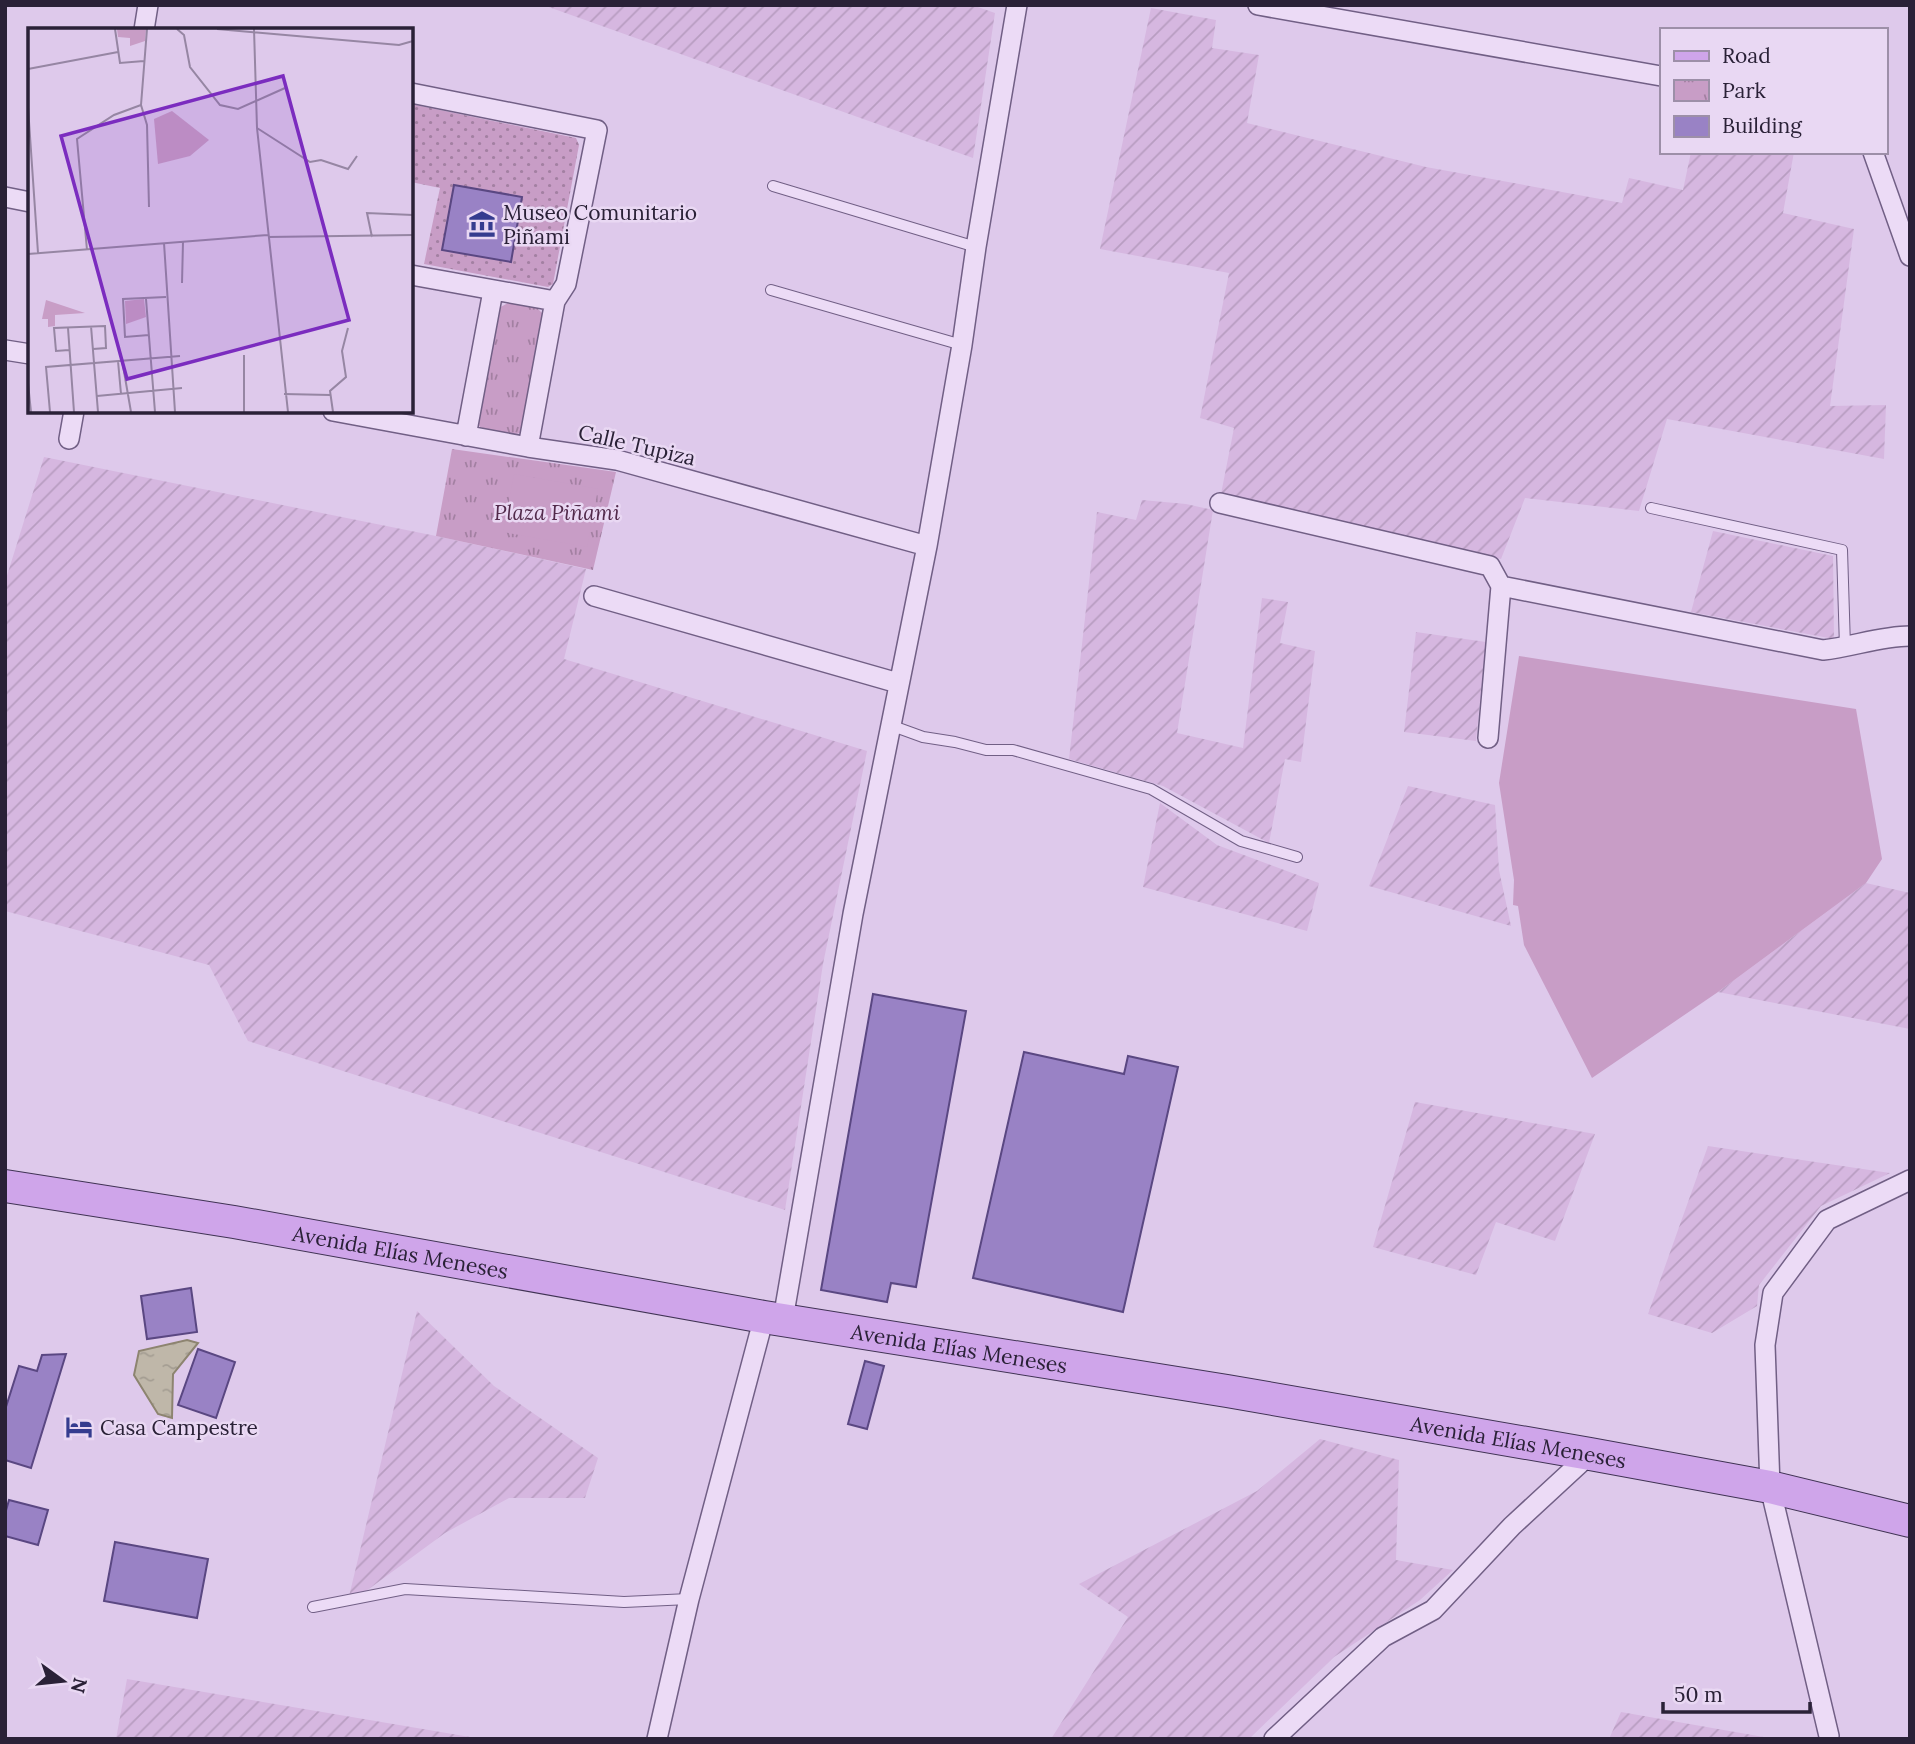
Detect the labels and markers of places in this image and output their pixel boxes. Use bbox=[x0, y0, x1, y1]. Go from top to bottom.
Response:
place label: Museo Comunitario Piñami bbox=[503, 199, 697, 250]
museum icon: Museo Comunitario Piñami bbox=[467, 209, 497, 239]
hotel icon: Casa Campestre bbox=[64, 1412, 94, 1442]
place label: Casa Campestre bbox=[100, 1414, 258, 1441]

